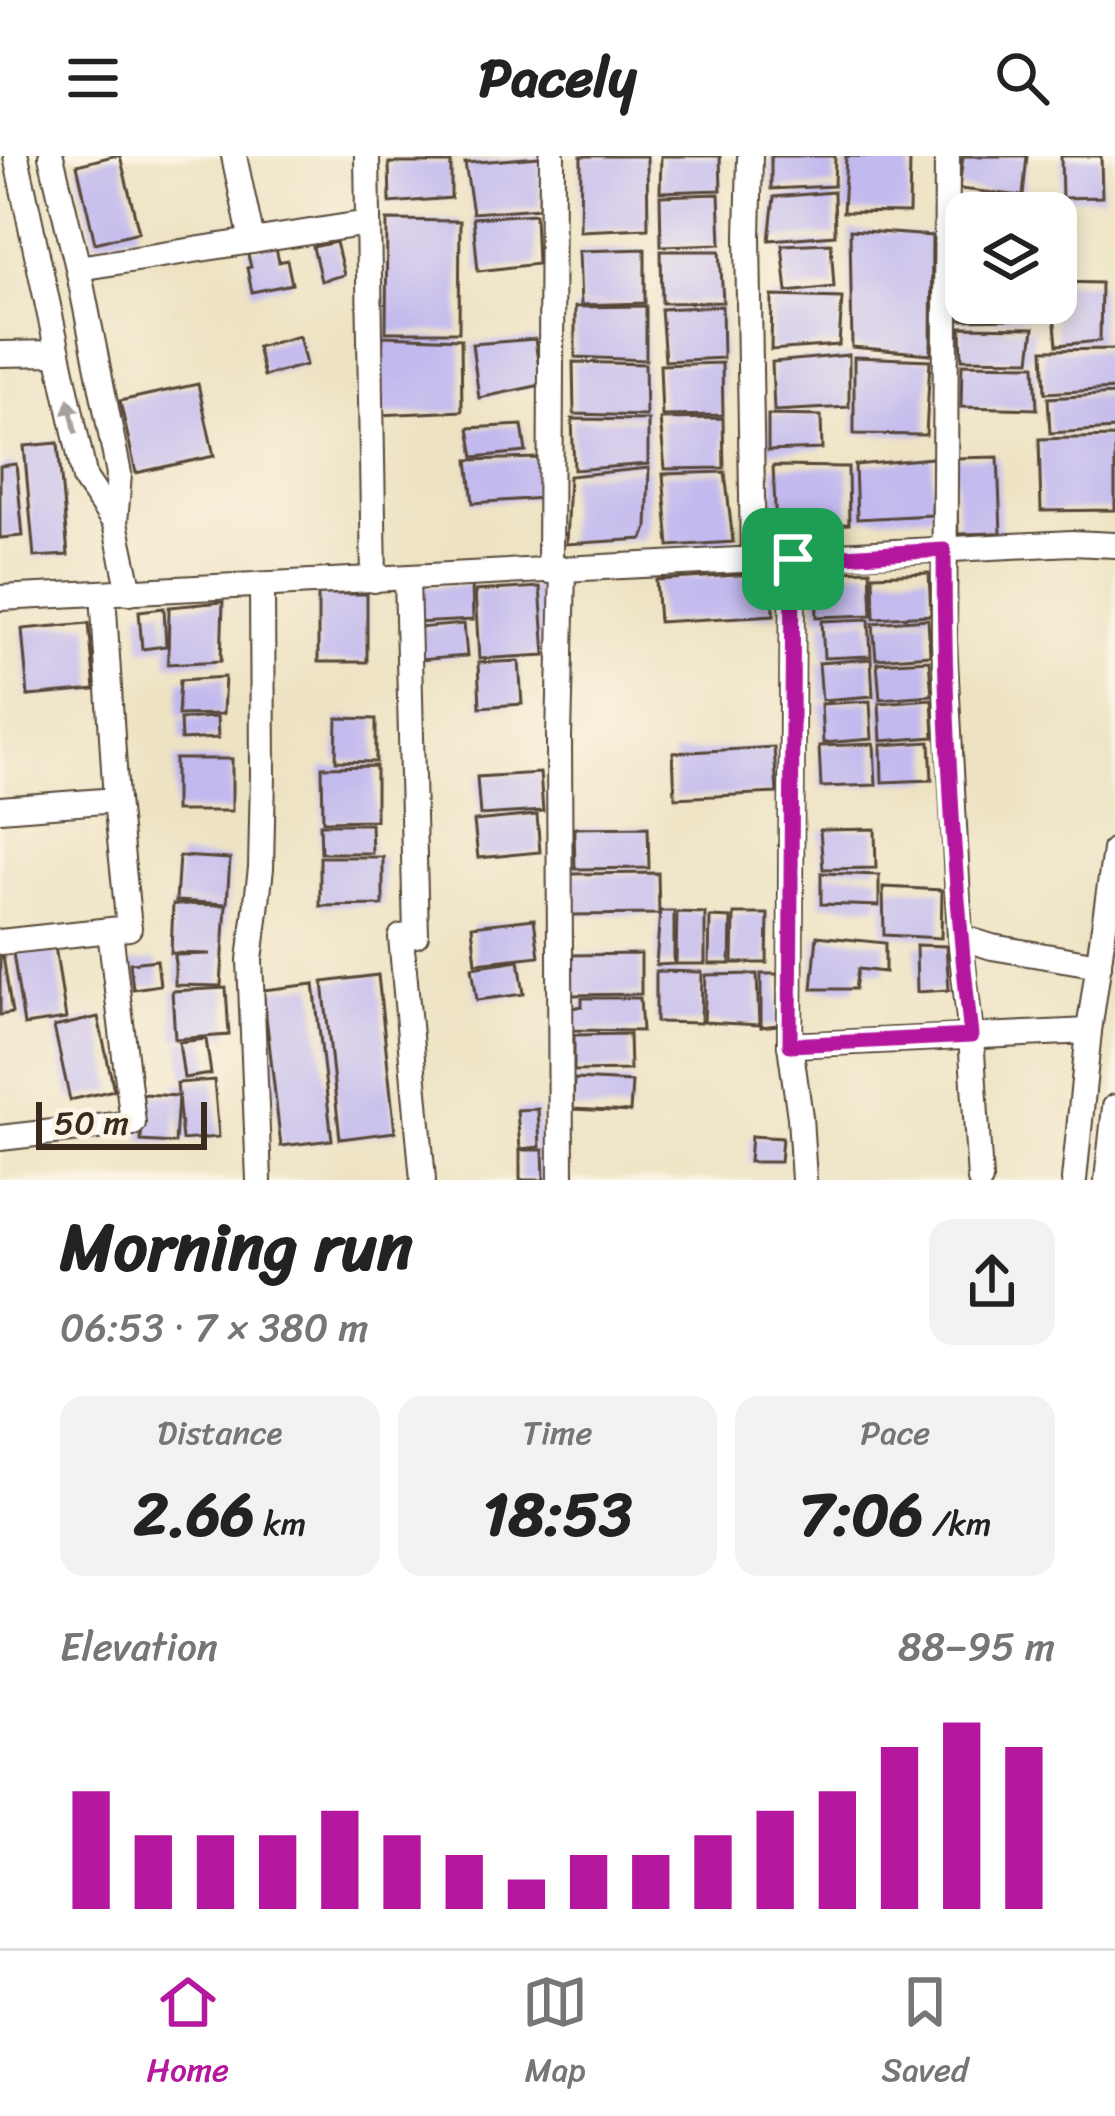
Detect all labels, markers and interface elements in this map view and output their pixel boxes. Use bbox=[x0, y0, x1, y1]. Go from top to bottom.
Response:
text: Pacely bbox=[479, 30, 636, 126]
icon: menu bbox=[60, 45, 126, 111]
icon: search bbox=[989, 45, 1055, 111]
map controls bbox=[945, 192, 1077, 324]
button: layers bbox=[945, 192, 1077, 324]
one-way arrow bbox=[61, 397, 80, 435]
pin bbox=[742, 508, 844, 610]
icon: arrive bbox=[760, 526, 826, 592]
text: 50 m bbox=[54, 1094, 129, 1152]
scale bar bbox=[36, 1096, 207, 1149]
text: Morning run bbox=[60, 1189, 413, 1306]
button: share bbox=[929, 1219, 1055, 1345]
text: 06:53 · 7 × 380 m bbox=[60, 1293, 368, 1362]
text: Distance bbox=[157, 1404, 282, 1462]
text: Time bbox=[523, 1404, 592, 1462]
text: Pace bbox=[860, 1404, 930, 1462]
text: 2.66 bbox=[134, 1462, 255, 1568]
text: 18:53 bbox=[483, 1462, 632, 1568]
text: 7:06 bbox=[799, 1462, 923, 1568]
text: km bbox=[255, 1495, 306, 1553]
text: /km bbox=[923, 1495, 991, 1553]
text: Elevation bbox=[60, 1612, 218, 1681]
text: 88–95 m bbox=[898, 1612, 1055, 1681]
tab: Home bbox=[147, 1969, 229, 2099]
tab: Map bbox=[522, 1969, 588, 2099]
tab: Saved bbox=[881, 1969, 968, 2099]

